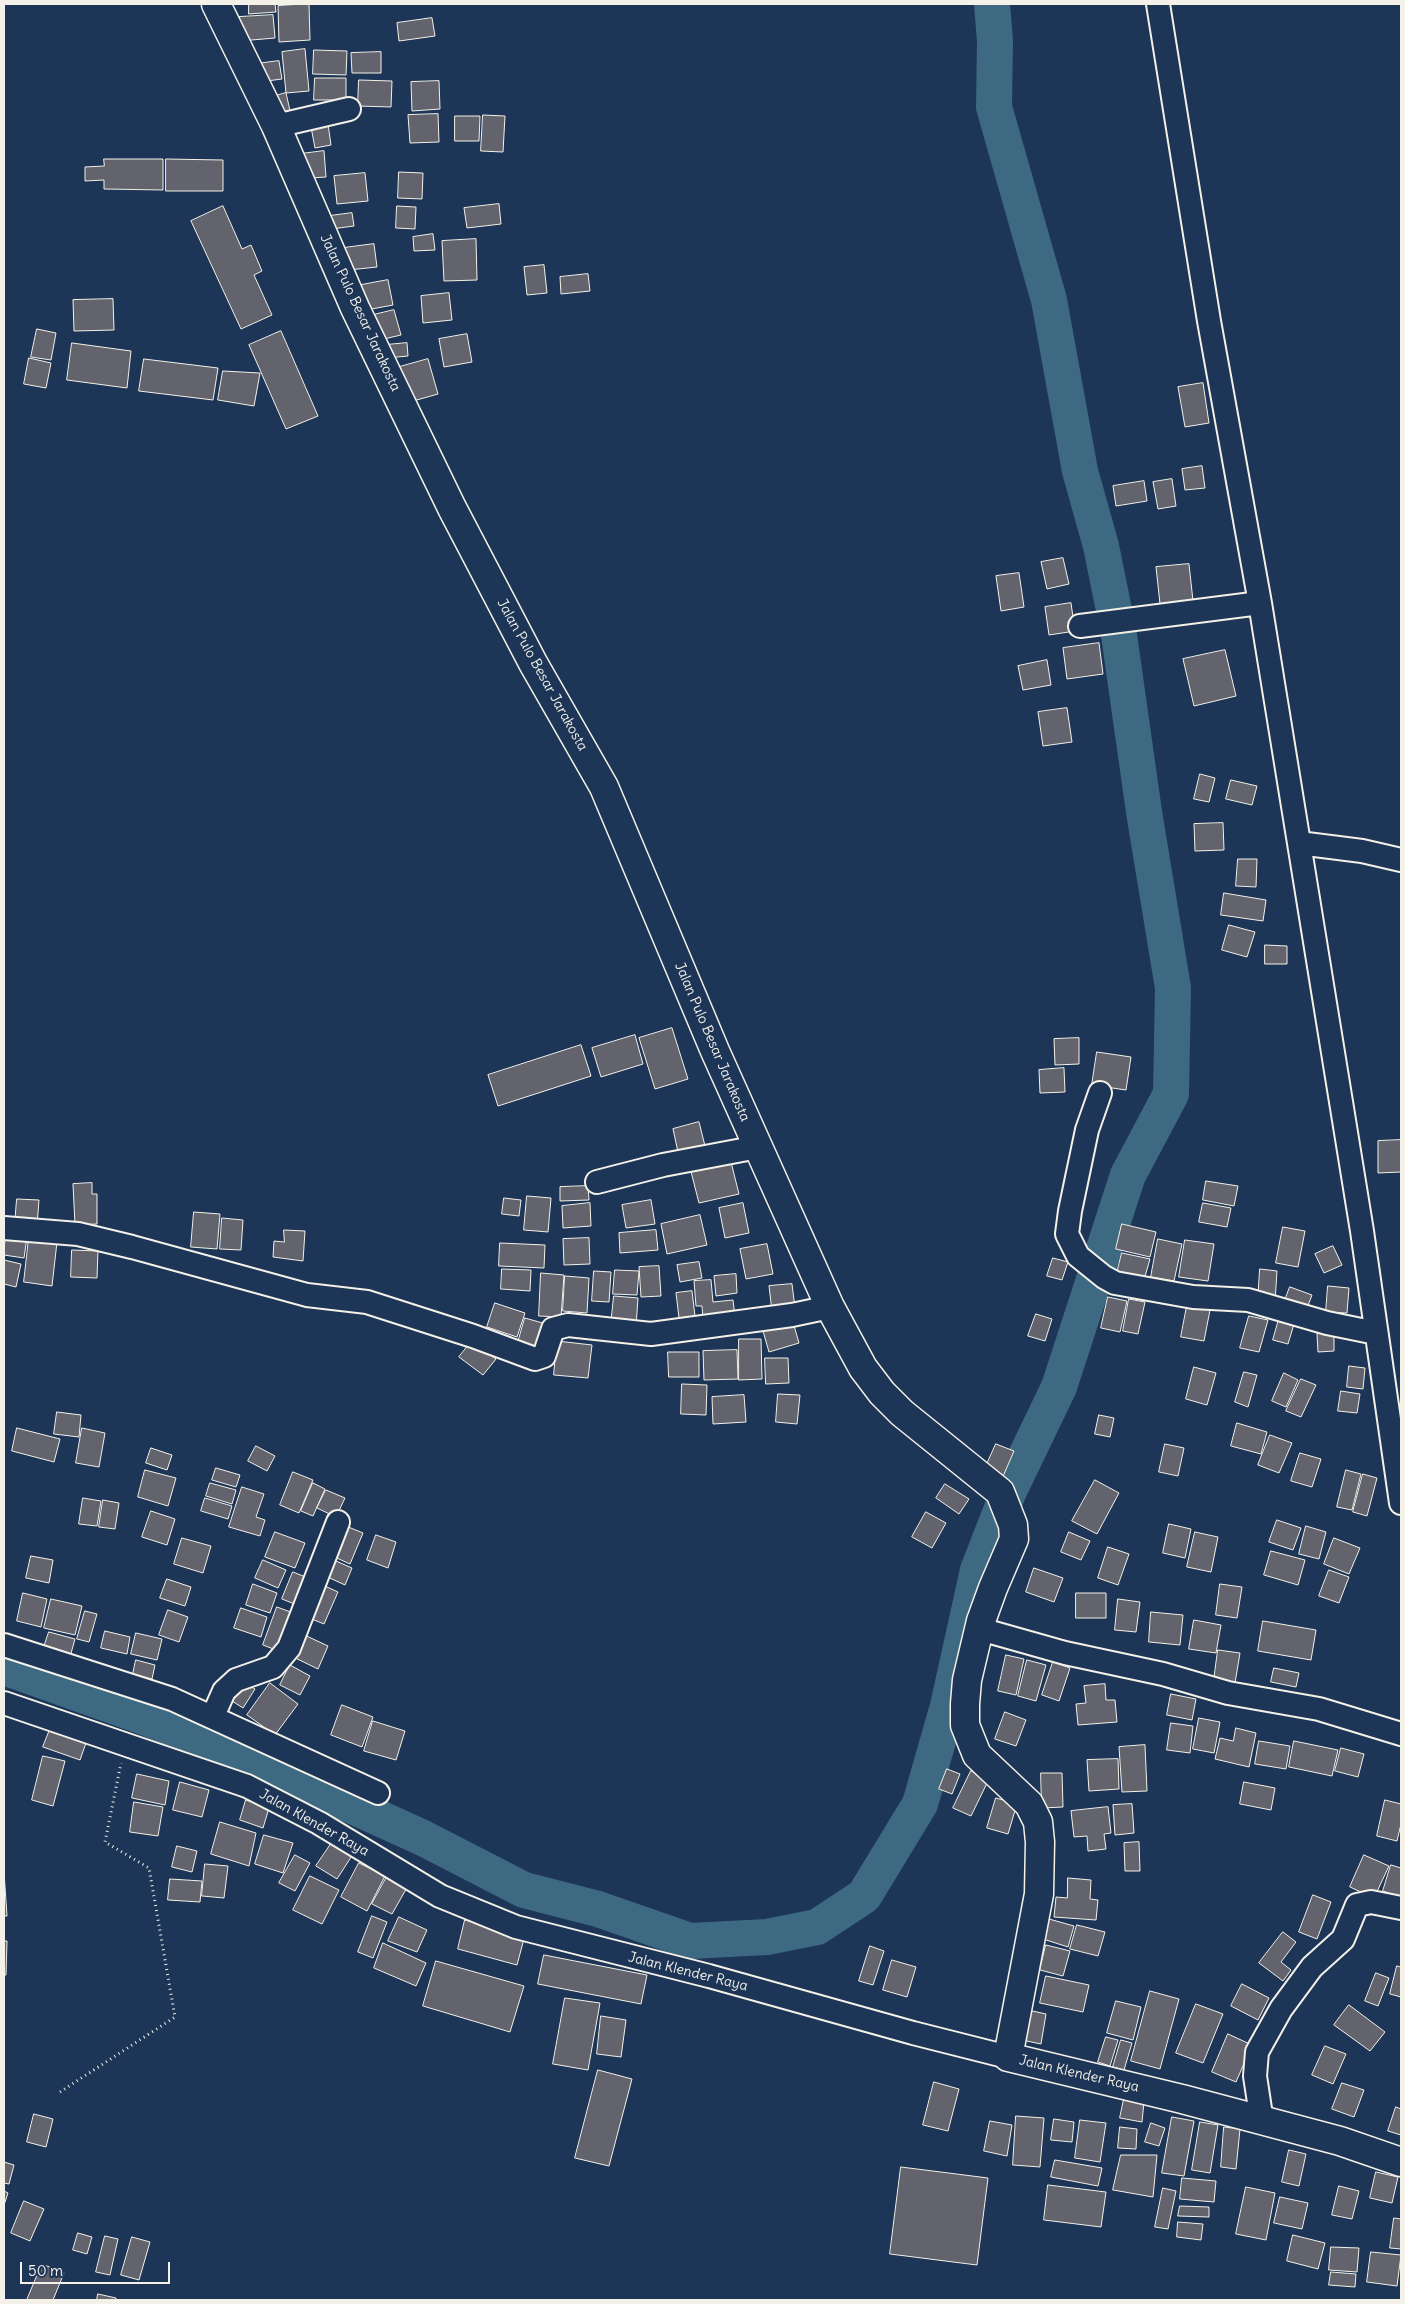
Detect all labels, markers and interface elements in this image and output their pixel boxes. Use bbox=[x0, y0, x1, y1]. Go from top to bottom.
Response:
street label: Jalan Pulo Besar Jarakosta bbox=[316, 232, 404, 394]
street label: Jalan Pulo Besar Jarakosta bbox=[493, 596, 591, 754]
street label: Jalan Pulo Besar Jarakosta bbox=[671, 960, 753, 1124]
street label: Jalan Klender Raya bbox=[256, 1786, 372, 1860]
street label: Jalan Klender Raya bbox=[627, 1949, 749, 1995]
street label: Jalan Klender Raya bbox=[1017, 2052, 1141, 2096]
scale bar bbox=[22, 2252, 172, 2284]
text: 50 m bbox=[28, 2261, 63, 2280]

